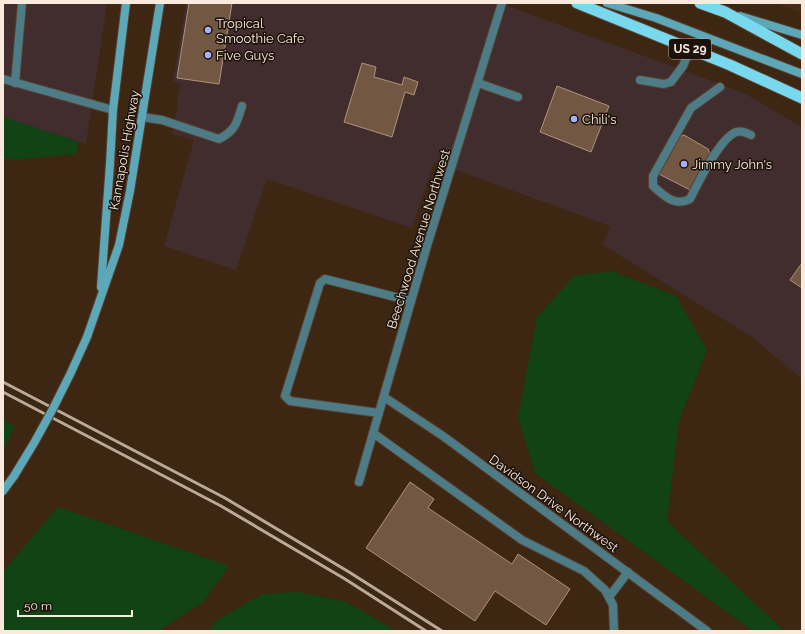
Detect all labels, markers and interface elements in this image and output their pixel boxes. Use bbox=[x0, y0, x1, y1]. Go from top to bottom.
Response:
place label: Tropical Smoothie Cafe bbox=[216, 16, 305, 46]
marker: Tropical Smoothie Cafe bbox=[203, 25, 213, 35]
road number: US 29 bbox=[669, 39, 711, 59]
place label: Five Guys bbox=[216, 48, 274, 63]
marker: Five Guys bbox=[203, 50, 213, 60]
street label: Kannapolis Highway bbox=[107, 89, 142, 211]
place label: Chili's bbox=[582, 112, 616, 127]
marker: Chili's bbox=[569, 114, 579, 124]
street label: Beechwood Avenue Northwest bbox=[384, 147, 453, 331]
place label: Jimmy John's bbox=[692, 157, 772, 172]
marker: Jimmy John's bbox=[679, 159, 689, 169]
street label: Davidson Drive Northwest bbox=[486, 452, 622, 556]
scale bar bbox=[18, 592, 132, 618]
text: 50 m bbox=[24, 599, 52, 613]

